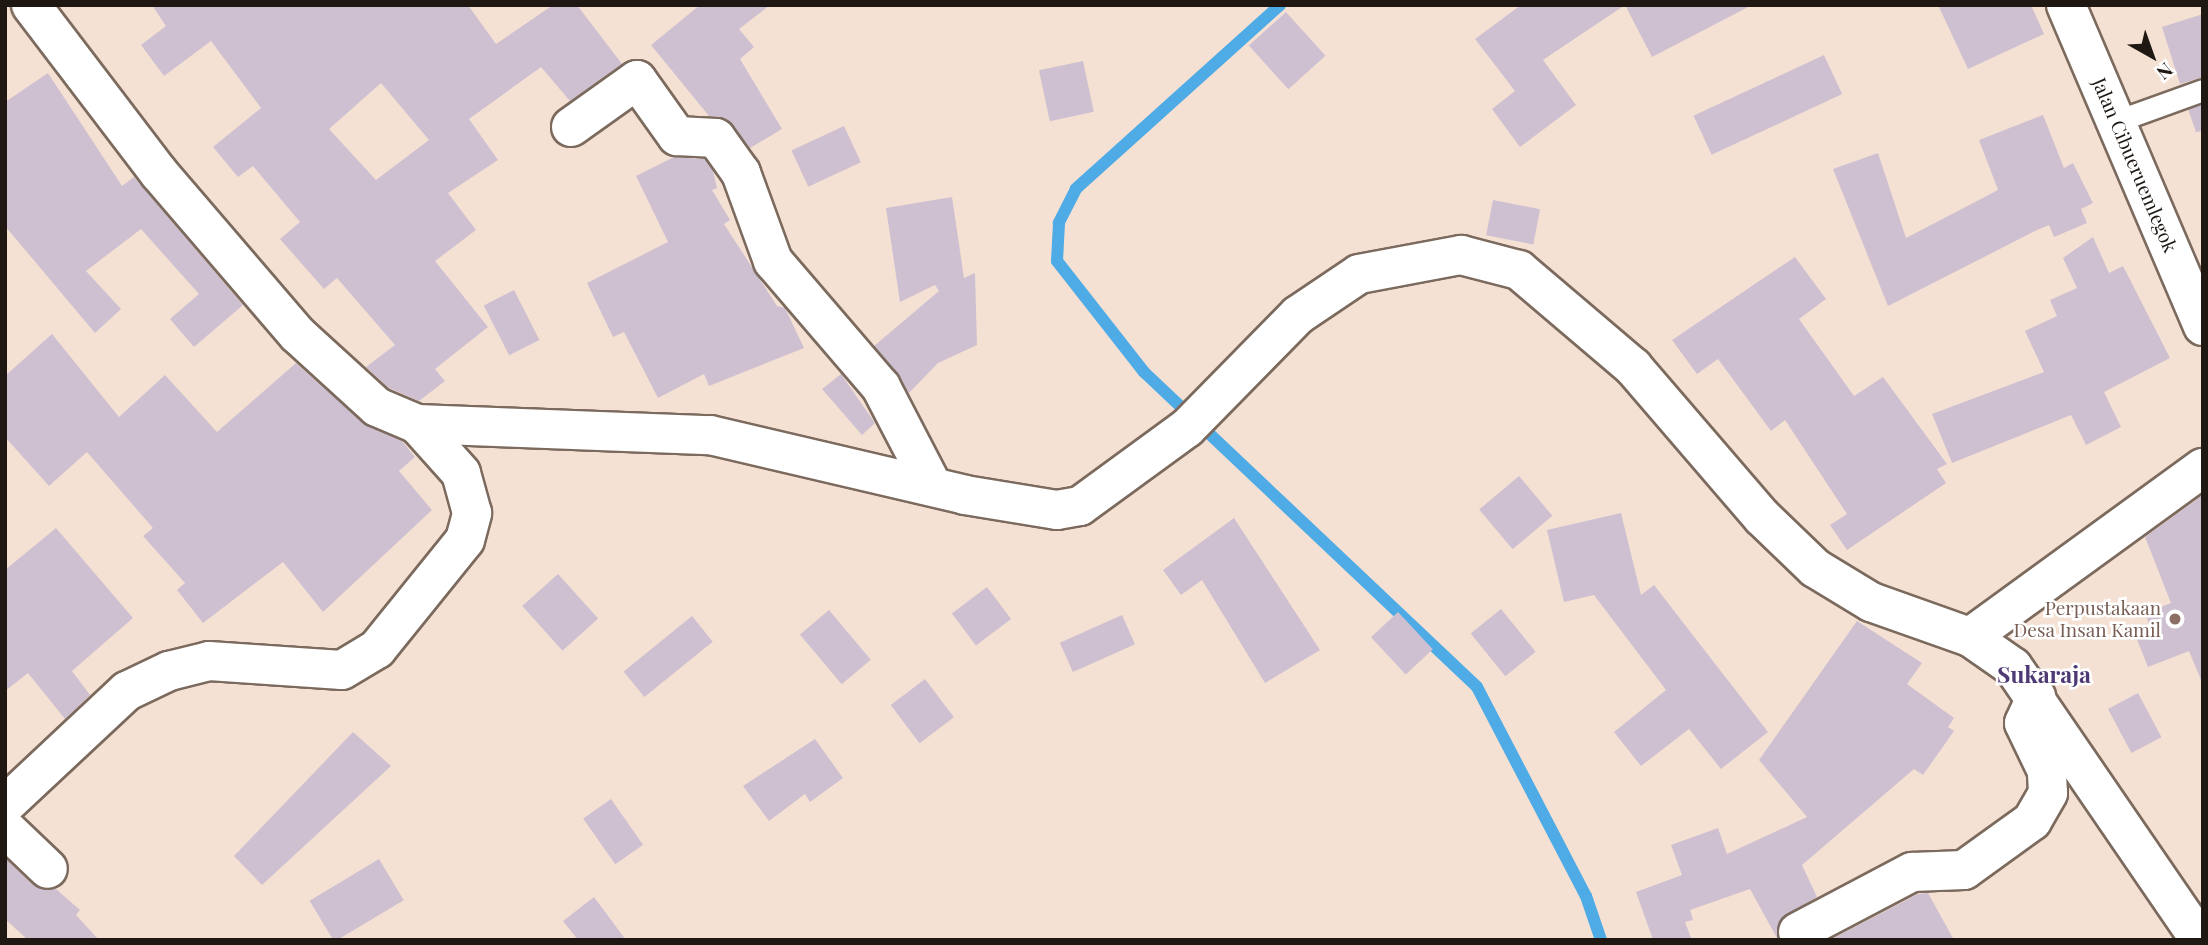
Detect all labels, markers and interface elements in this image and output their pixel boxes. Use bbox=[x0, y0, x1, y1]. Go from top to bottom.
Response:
north arrow bbox=[2117, 21, 2187, 91]
text: N bbox=[2152, 58, 2179, 86]
street label: Jalan Cibueruemlegok bbox=[2088, 74, 2182, 256]
place label: Perpustakaan Desa Insan Kamil bbox=[2013, 597, 2161, 641]
marker: Perpustakaan Desa Insan Kamil bbox=[2167, 611, 2183, 627]
district label: Sukaraja bbox=[1997, 660, 2091, 688]

